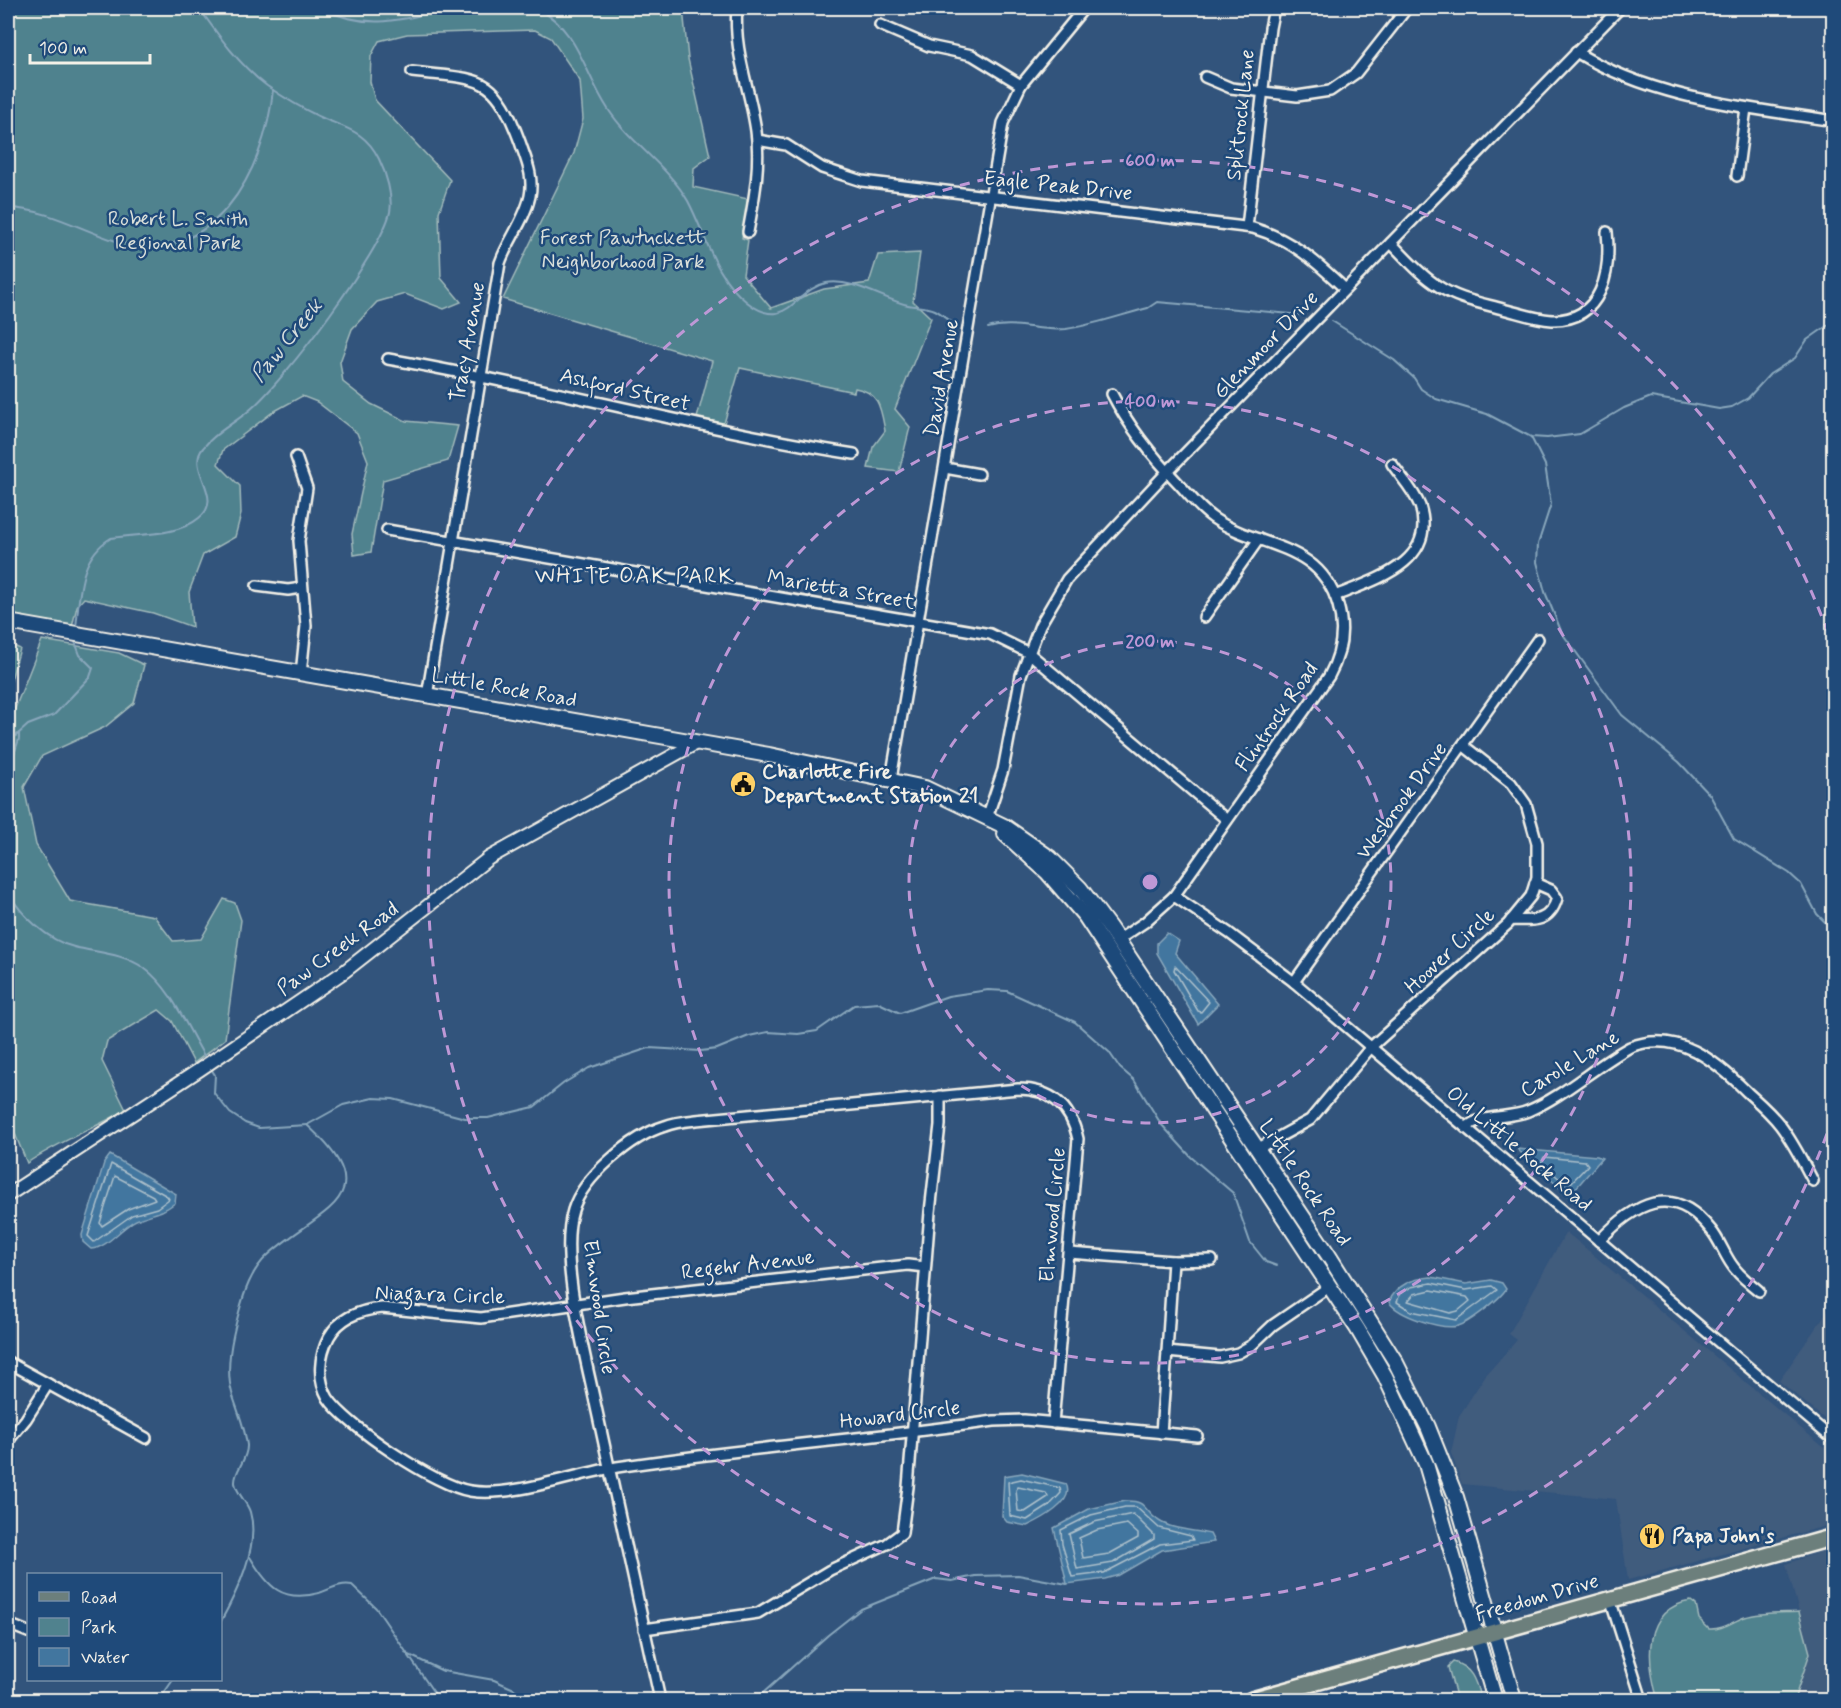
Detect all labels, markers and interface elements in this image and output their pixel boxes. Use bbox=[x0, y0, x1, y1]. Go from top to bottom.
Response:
scale bar bbox=[30, 27, 150, 65]
text: 100 m bbox=[39, 37, 87, 61]
street label: Splitrock Lane bbox=[1220, 48, 1262, 182]
text: 600 m bbox=[1125, 149, 1175, 173]
street label: Eagle Peak Drive bbox=[982, 164, 1134, 208]
park label: Robert L. Smith Regional Park bbox=[108, 205, 248, 259]
park label: Forest Pawtuckett Neighborhood Park bbox=[540, 224, 707, 276]
street label: Tracy Avenue bbox=[444, 280, 492, 404]
street label: Glenmoor Drive bbox=[1207, 285, 1325, 405]
water label: Paw Creek bbox=[245, 292, 330, 389]
street label: David Avenue bbox=[918, 317, 966, 439]
street label: Ashford Street bbox=[557, 361, 693, 421]
text: 400 m bbox=[1125, 390, 1175, 414]
district label: WHITE OAK PARK bbox=[535, 563, 735, 591]
street label: Marietta Street bbox=[765, 563, 918, 617]
text: 200 m bbox=[1125, 630, 1175, 654]
street label: Flintrock Road bbox=[1229, 657, 1325, 777]
street label: Little Rock Road bbox=[429, 661, 579, 715]
street label: Wesbrook Drive bbox=[1350, 737, 1454, 865]
place label: Charlotte Fire Department Station 21 bbox=[762, 758, 978, 810]
public building icon: Charlotte Fire Department Station 21 bbox=[728, 769, 758, 799]
centre of rings bbox=[1140, 872, 1160, 892]
street label: Paw Creek Road bbox=[272, 895, 404, 1003]
street label: Hoover Circle bbox=[1399, 902, 1501, 1000]
street label: Carole Lane bbox=[1515, 1023, 1625, 1105]
street label: Old Little Rock Road bbox=[1440, 1080, 1598, 1218]
street label: Little Rock Road bbox=[1252, 1114, 1358, 1252]
street label: Elmwood Circle bbox=[1033, 1146, 1073, 1284]
street label: Elmwood Circle bbox=[576, 1238, 622, 1376]
street label: Regehr Avenue bbox=[680, 1243, 816, 1289]
street label: Niagara Circle bbox=[374, 1279, 506, 1313]
street label: Howard Circle bbox=[838, 1394, 962, 1436]
restaurant icon: Papa John's bbox=[1637, 1521, 1667, 1551]
place label: Papa John's bbox=[1672, 1522, 1775, 1550]
street label: Freedom Drive bbox=[1472, 1567, 1602, 1629]
legend bbox=[27, 1573, 222, 1681]
text: Road bbox=[81, 1586, 117, 1610]
text: Park bbox=[81, 1616, 117, 1640]
text: Water bbox=[81, 1646, 130, 1670]

